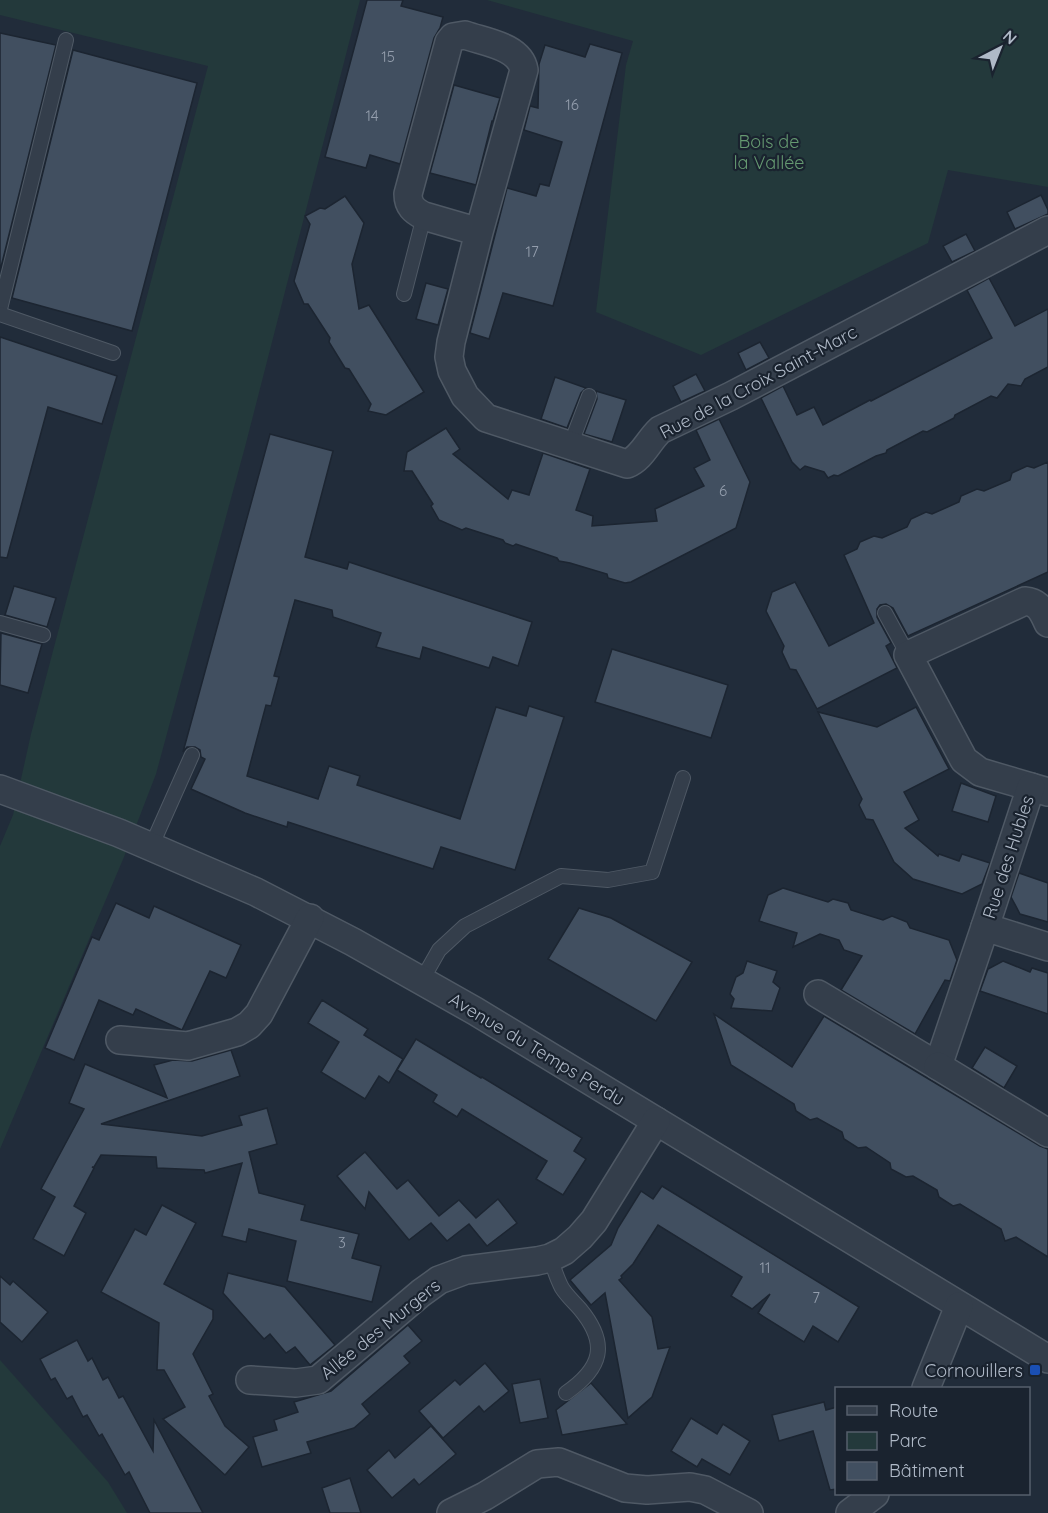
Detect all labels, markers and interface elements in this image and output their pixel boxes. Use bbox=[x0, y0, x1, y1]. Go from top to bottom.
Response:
north arrow bbox=[970, 18, 1030, 78]
text: N bbox=[999, 25, 1021, 48]
house number: 15 bbox=[381, 47, 395, 66]
house number: 16 bbox=[565, 95, 579, 114]
house number: 14 bbox=[365, 106, 379, 125]
park label: Bois de la Vallée bbox=[733, 130, 805, 174]
house number: 17 bbox=[525, 242, 539, 261]
street label: Rue de la Croix Saint-Marc bbox=[656, 320, 860, 444]
house number: 6 bbox=[719, 481, 727, 500]
street label: Rue des Hubles bbox=[977, 792, 1039, 922]
street label: Avenue du Temps Perdu bbox=[445, 987, 629, 1111]
house number: 3 bbox=[338, 1233, 346, 1252]
house number: 11 bbox=[759, 1258, 771, 1277]
street label: Allée des Murgers bbox=[315, 1274, 445, 1384]
house number: 7 bbox=[812, 1288, 820, 1307]
place label: Cornouillers bbox=[924, 1359, 1023, 1382]
marker: Cornouillers bbox=[1028, 1363, 1042, 1377]
legend bbox=[835, 1387, 1030, 1495]
text: Route bbox=[889, 1399, 938, 1422]
text: Parc bbox=[889, 1429, 926, 1452]
text: Bâtiment bbox=[889, 1459, 965, 1482]

